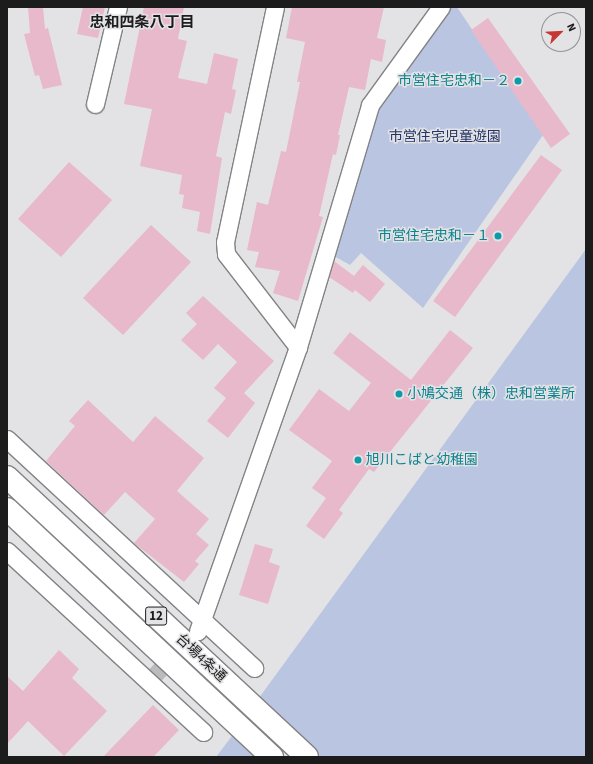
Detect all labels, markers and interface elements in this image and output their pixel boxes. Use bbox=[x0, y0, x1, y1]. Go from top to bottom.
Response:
north arrow bbox=[541, 12, 581, 52]
district label: 忠和四条八丁目 bbox=[90, 14, 194, 32]
text: N bbox=[563, 21, 580, 34]
place label: 市営住宅忠和－２ bbox=[398, 73, 510, 89]
marker: 市営住宅忠和－２ bbox=[513, 76, 523, 86]
park label: 市営住宅児童遊園 bbox=[389, 129, 501, 145]
place label: 市営住宅忠和－１ bbox=[378, 228, 490, 244]
marker: 市営住宅忠和－１ bbox=[493, 231, 503, 241]
place label: 小鳩交通（株）忠和営業所 bbox=[407, 386, 575, 402]
marker: 小鳩交通（株）忠和営業所 bbox=[394, 389, 404, 399]
place label: 旭川こばと幼稚園 bbox=[366, 452, 478, 468]
marker: 旭川こばと幼稚園 bbox=[353, 455, 363, 465]
road number: 12 bbox=[145, 605, 167, 627]
street label: 台場4条通 bbox=[172, 630, 230, 686]

